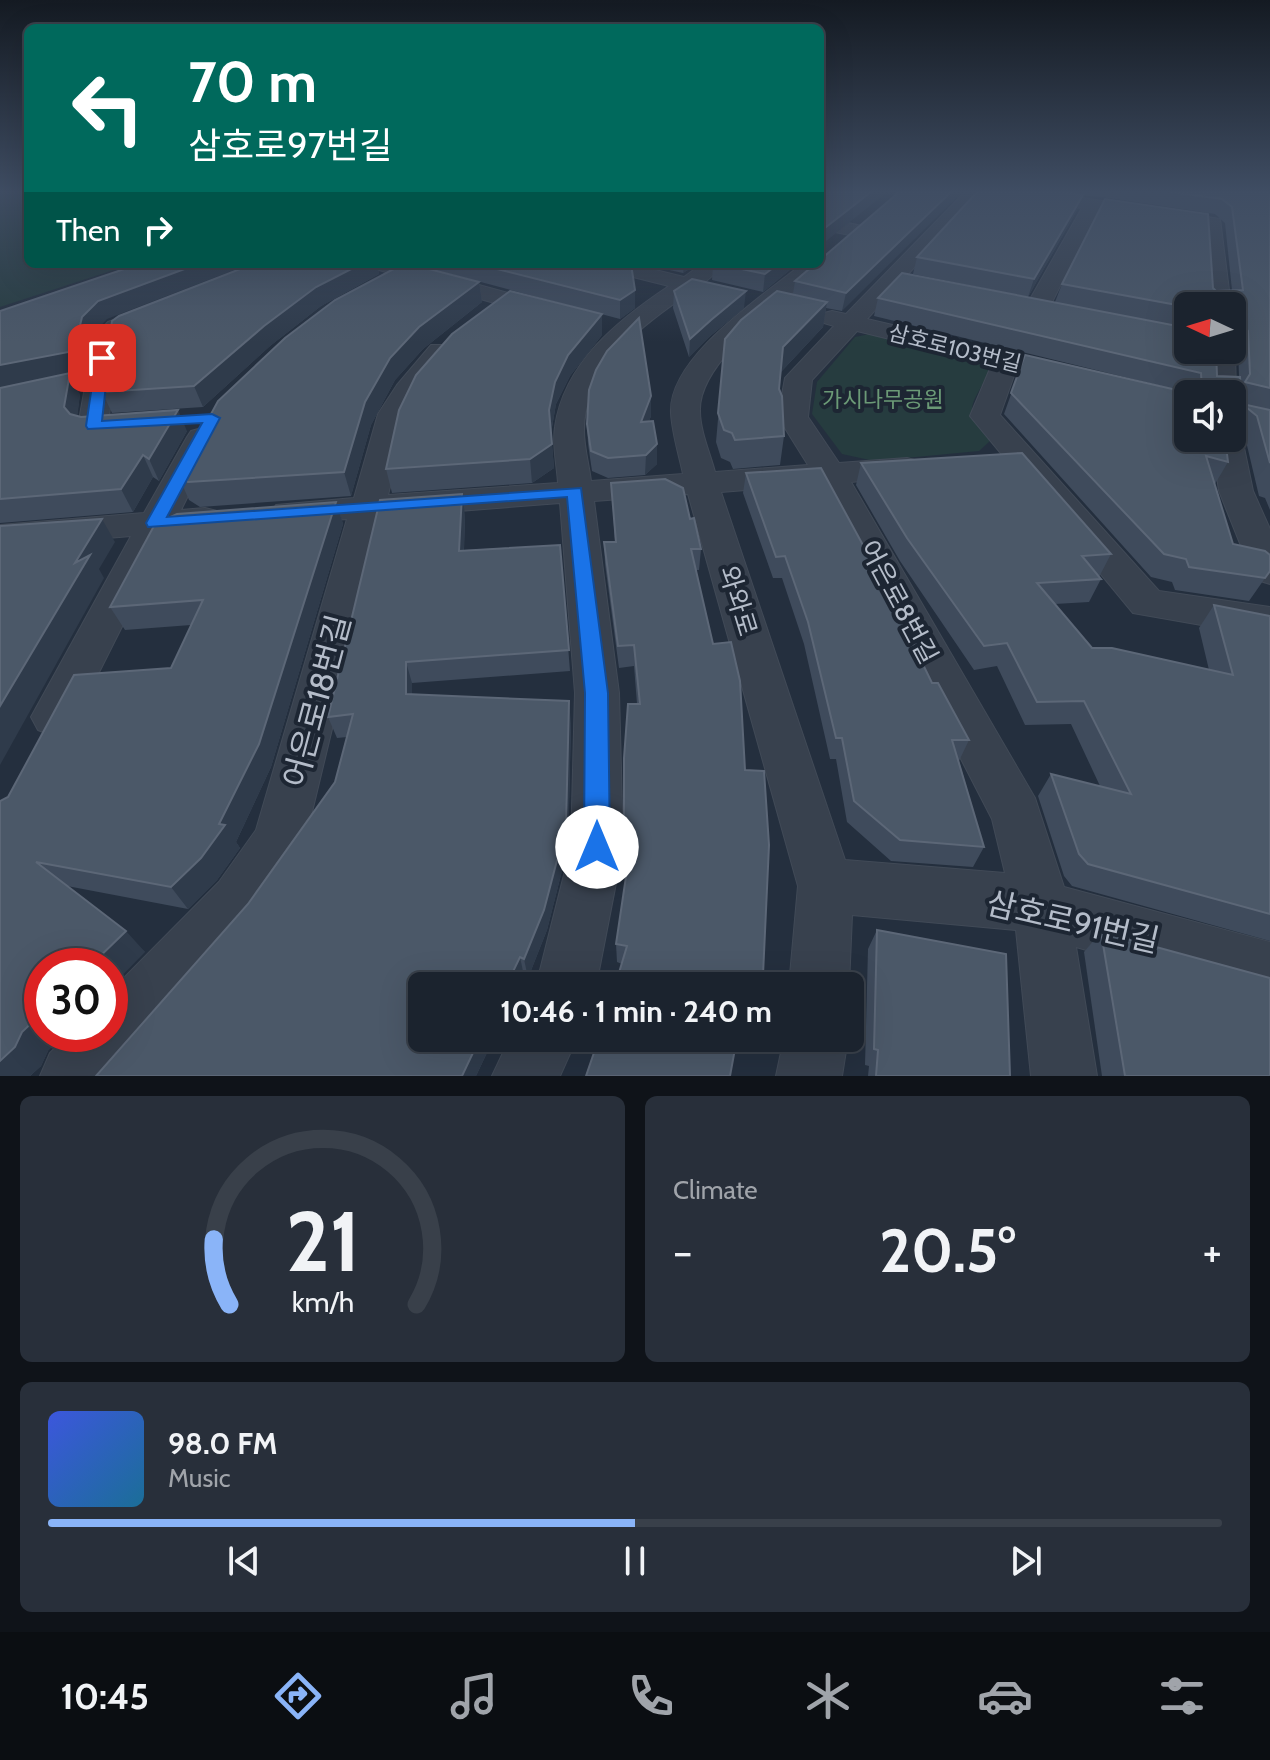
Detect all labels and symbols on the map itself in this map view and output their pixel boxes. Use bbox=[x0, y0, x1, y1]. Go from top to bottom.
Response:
north arrow bbox=[1174, 292, 1246, 364]
street label: 삼호로103번길 bbox=[886, 319, 1024, 378]
pin bbox=[68, 324, 136, 392]
park label: 가시나무공원 bbox=[822, 386, 944, 413]
street label: 어은로8번길 bbox=[853, 535, 945, 669]
street label: 와와로 bbox=[712, 562, 764, 640]
street label: 어은로18번길 bbox=[275, 610, 358, 791]
position arrow bbox=[555, 805, 639, 889]
street label: 삼호로91번길 bbox=[983, 883, 1163, 960]
speed limit sign: 30 bbox=[24, 948, 128, 1052]

